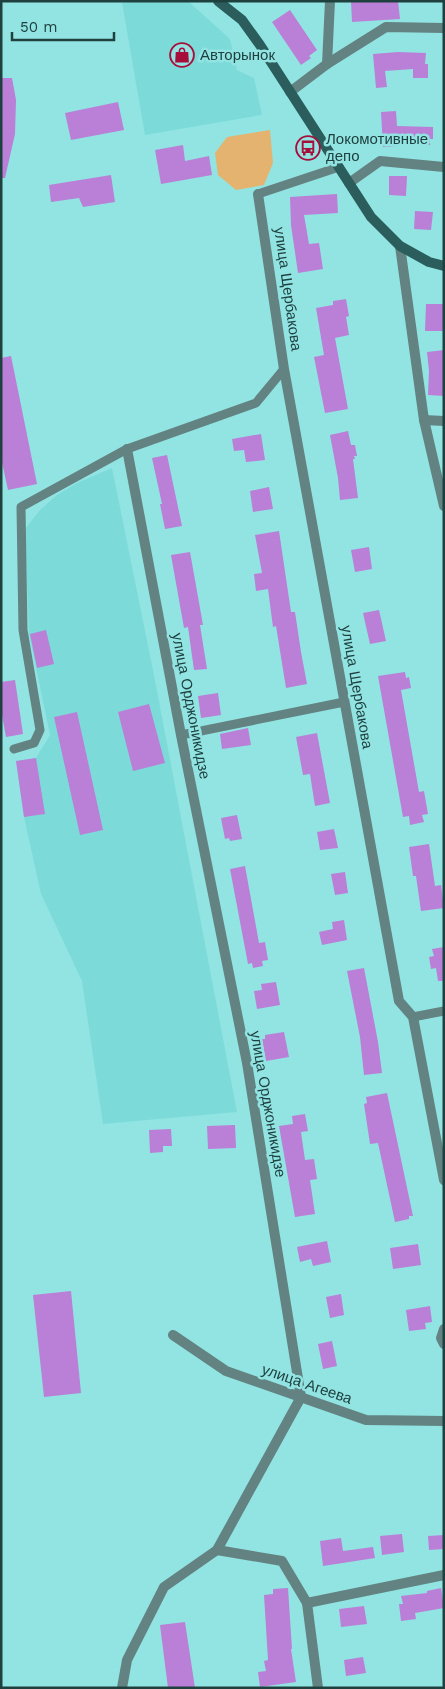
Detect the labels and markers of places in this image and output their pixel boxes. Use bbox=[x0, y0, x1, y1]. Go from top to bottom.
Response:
shop icon: Авторынок bbox=[169, 42, 195, 68]
place label: Авторынок bbox=[200, 46, 275, 64]
place label: Локомотивные депо bbox=[326, 130, 428, 165]
bus stop icon: Локомотивные депо bbox=[295, 135, 321, 161]

